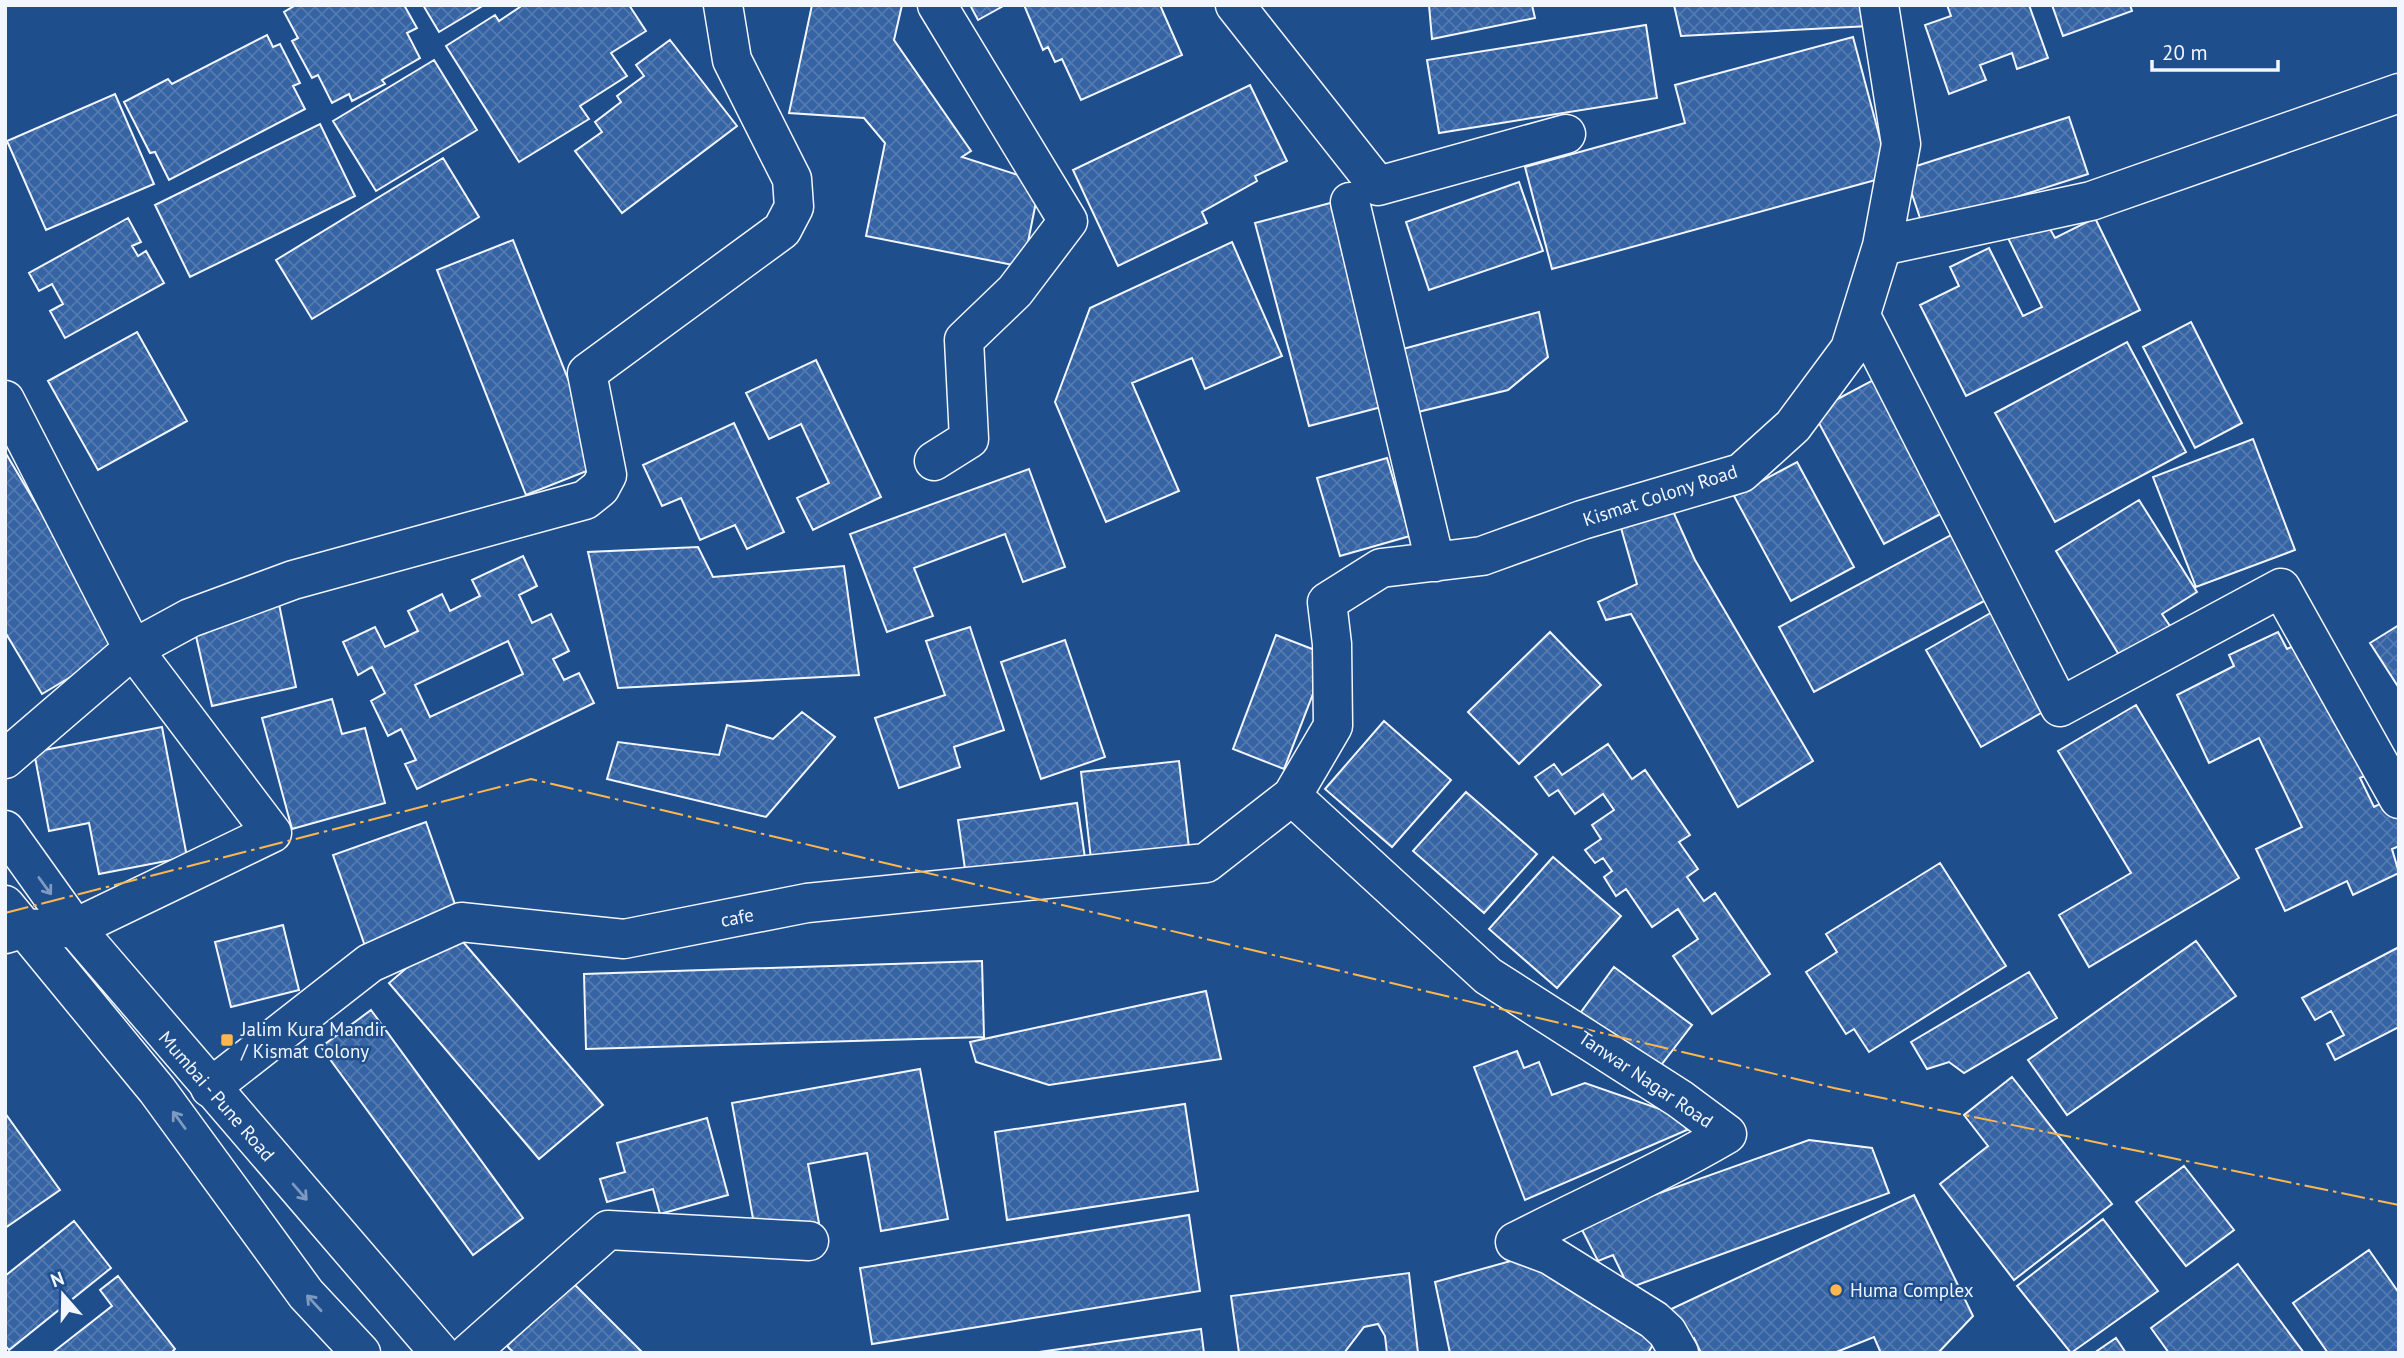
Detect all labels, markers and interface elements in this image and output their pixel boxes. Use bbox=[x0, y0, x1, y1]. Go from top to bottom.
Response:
scale bar bbox=[2152, 28, 2278, 72]
text: 20 m bbox=[2162, 39, 2208, 66]
street label: Kismat Colony Road bbox=[1580, 459, 1740, 531]
one-way arrow bbox=[38, 876, 52, 895]
street label: cafe bbox=[718, 902, 756, 932]
place label: Jalim Kura Mandir / Kismat Colony bbox=[240, 1017, 387, 1063]
street label: Tanwar Nagar Road bbox=[1574, 1025, 1718, 1133]
street label: Mumbai - Pune Road bbox=[154, 1026, 280, 1166]
marker: Jalim Kura Mandir / Kismat Colony bbox=[219, 1032, 235, 1048]
one-way arrow bbox=[172, 1111, 186, 1130]
one-way arrow bbox=[292, 1183, 308, 1201]
north arrow bbox=[28, 1260, 98, 1330]
text: N bbox=[47, 1266, 67, 1292]
place label: Huma Complex bbox=[1850, 1278, 1974, 1302]
marker: Huma Complex bbox=[1828, 1282, 1844, 1298]
one-way arrow bbox=[305, 1295, 322, 1312]

